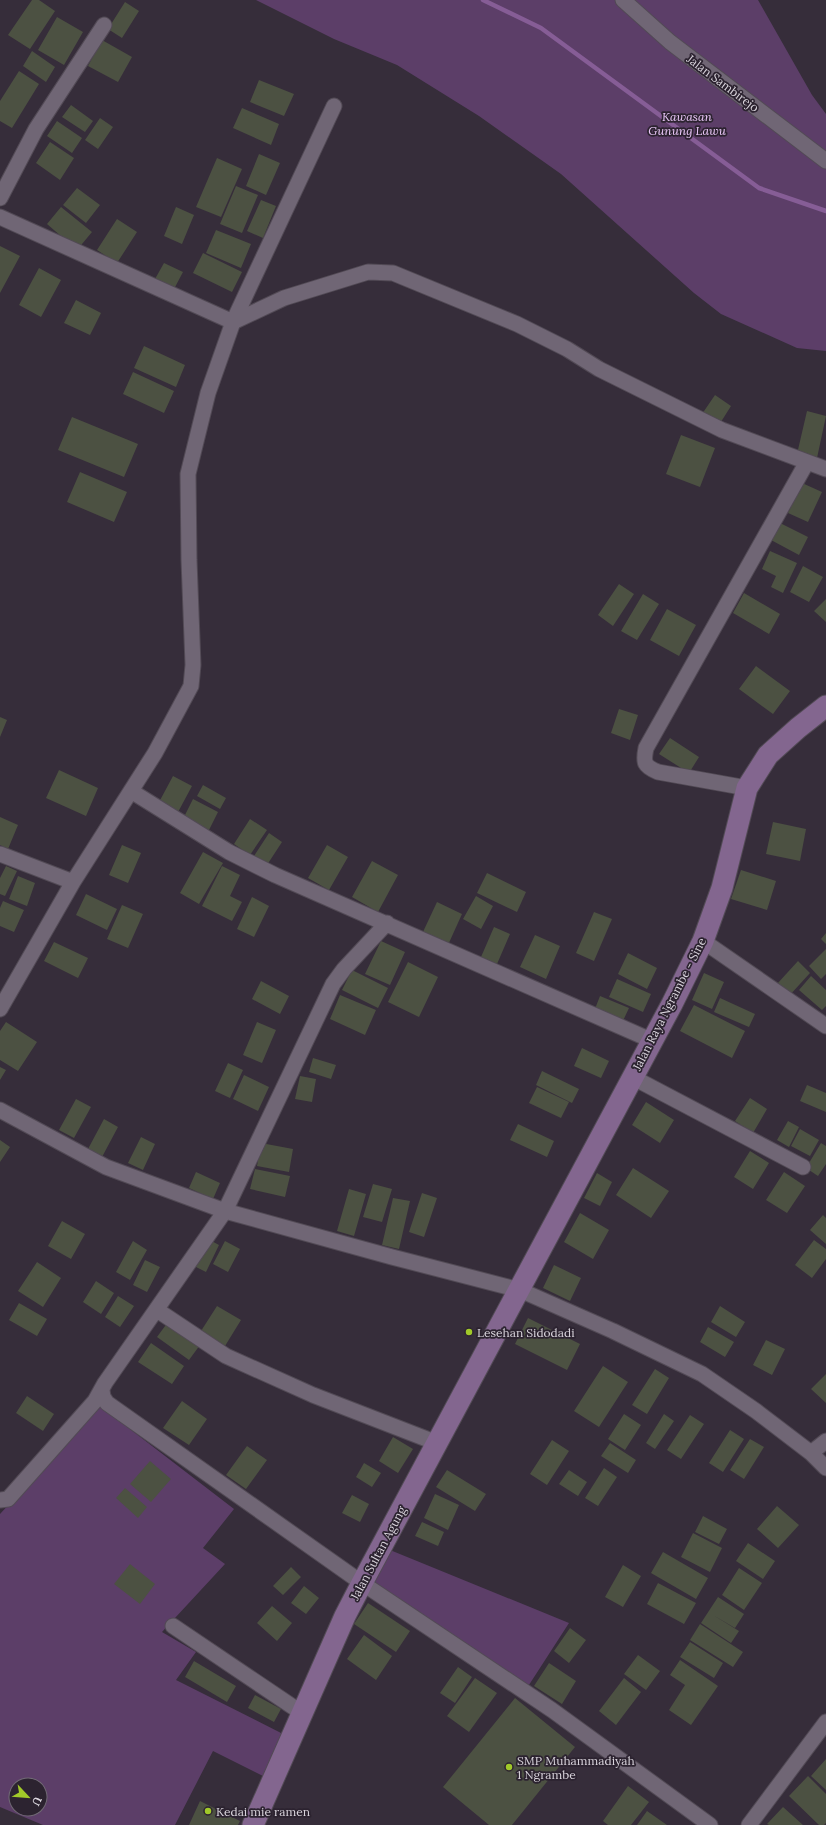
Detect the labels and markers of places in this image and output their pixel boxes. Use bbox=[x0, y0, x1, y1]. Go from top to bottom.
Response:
place label: Lesehan Sidodadi bbox=[477, 1325, 575, 1340]
marker: Lesehan Sidodadi bbox=[464, 1327, 474, 1337]
place label: SMP Muhammadiyah 1 Ngrambe bbox=[517, 1753, 635, 1782]
marker: SMP Muhammadiyah 1 Ngrambe bbox=[504, 1762, 514, 1772]
place label: Kedai mie ramen bbox=[216, 1804, 310, 1819]
marker: Kedai mie ramen bbox=[203, 1806, 213, 1816]

